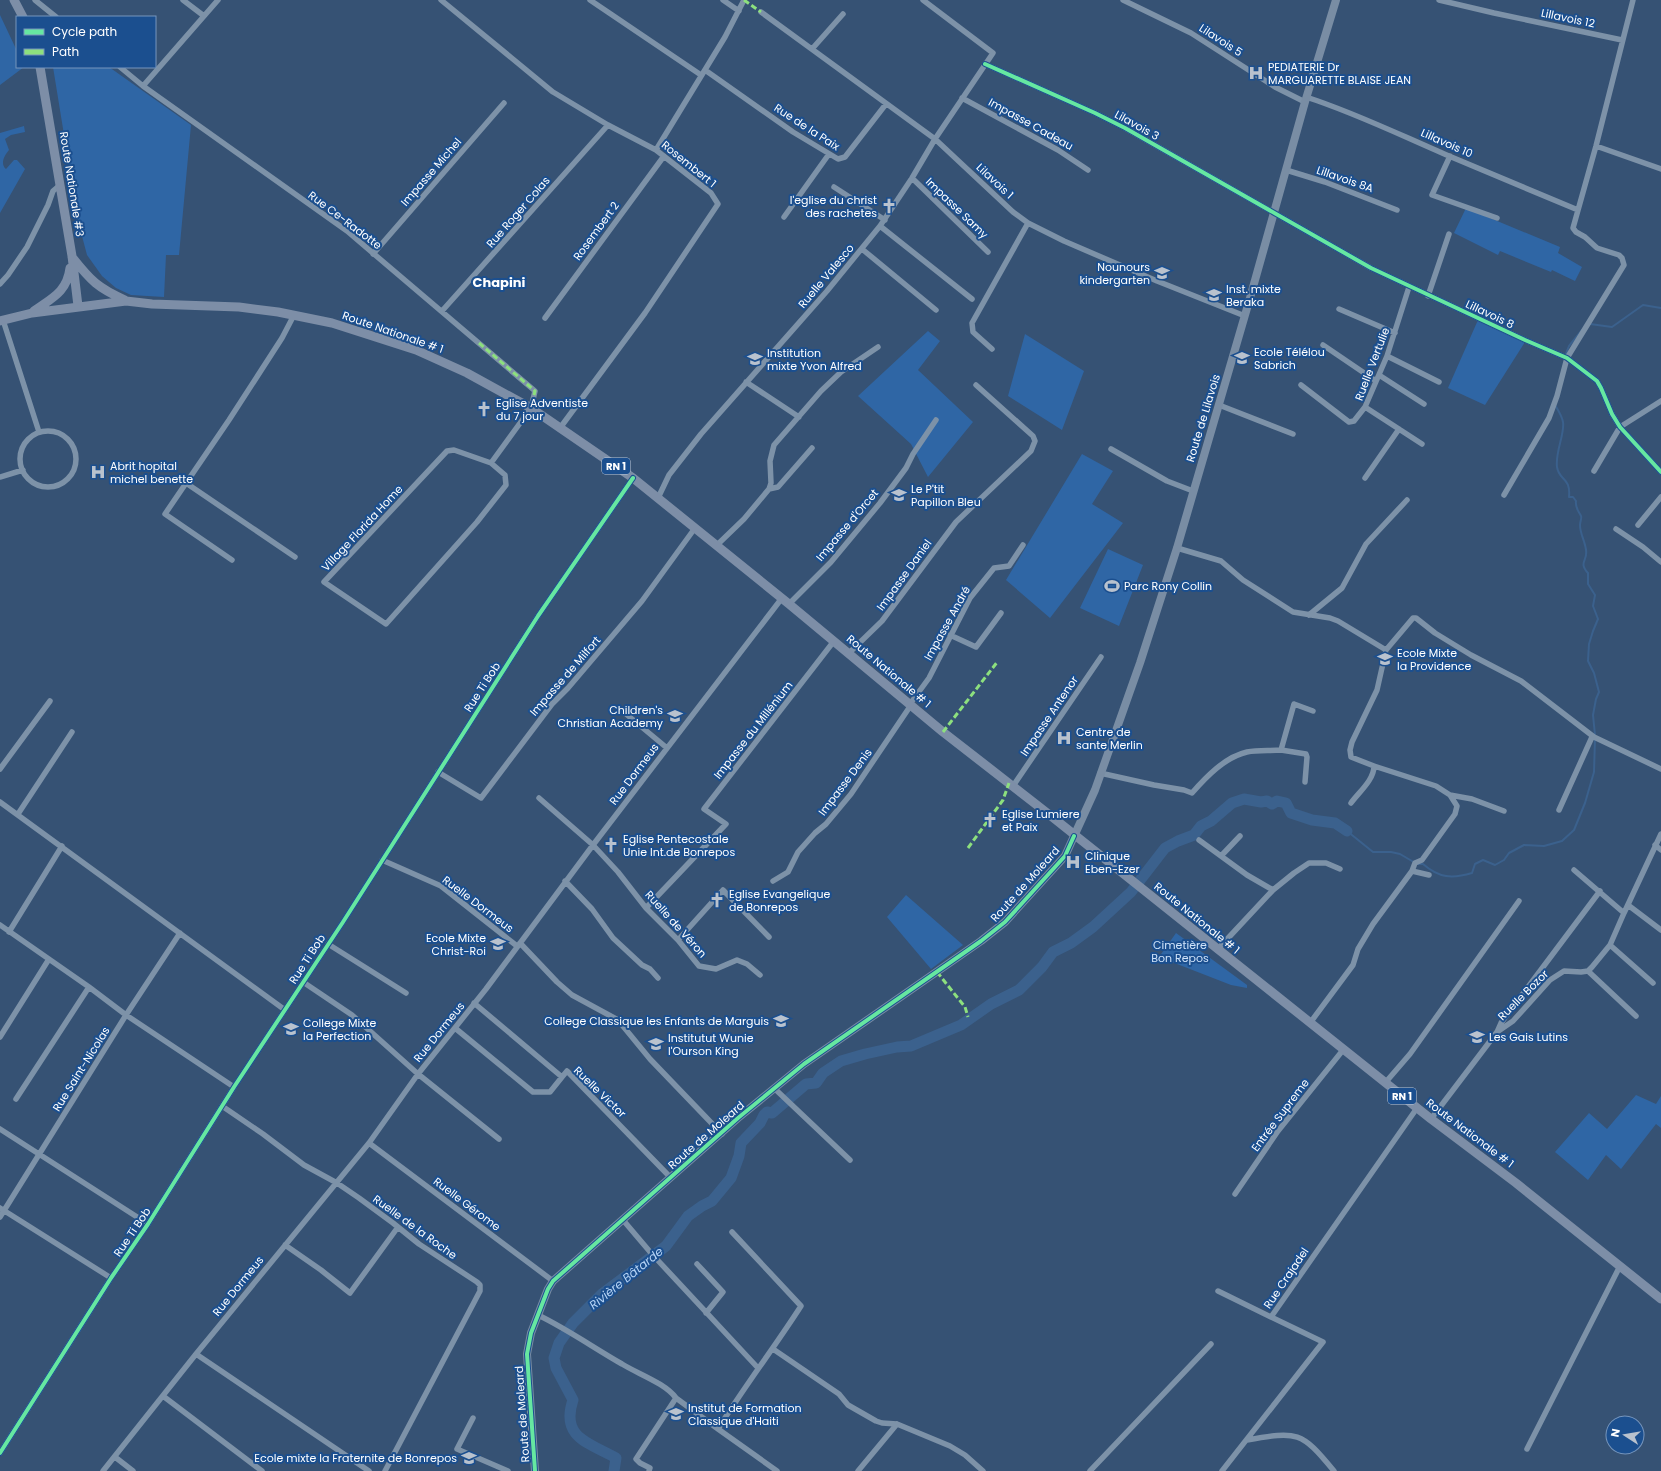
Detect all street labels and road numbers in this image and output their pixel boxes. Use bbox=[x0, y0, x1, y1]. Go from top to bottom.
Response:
street label: Lillavois 12 bbox=[1540, 4, 1596, 32]
street label: Lilavois 5 bbox=[1196, 20, 1246, 60]
street label: Impasse Cadeau bbox=[986, 94, 1076, 154]
street label: Rue de la Paix bbox=[771, 100, 844, 155]
street label: Lilavois 3 bbox=[1112, 106, 1162, 144]
street label: Lillavois 10 bbox=[1418, 124, 1476, 162]
street label: Route Nationale #3 bbox=[56, 130, 88, 238]
street label: Impasse Michel bbox=[397, 134, 465, 210]
street label: Rosembert 1 bbox=[658, 137, 720, 191]
street label: Lilavois 1 bbox=[973, 160, 1017, 202]
street label: Lillavois 8A bbox=[1314, 162, 1376, 196]
street label: Rue Roger Colas bbox=[482, 173, 554, 251]
street label: Impasse Samy bbox=[922, 174, 992, 243]
street label: Rue Ce-Radotte bbox=[305, 187, 385, 253]
street label: Rosembert 2 bbox=[569, 198, 623, 264]
street label: Ruelle Valesco bbox=[794, 240, 858, 312]
street label: Lillavois 8 bbox=[1463, 296, 1517, 332]
street label: Route Nationale # 1 bbox=[340, 307, 446, 357]
street label: Ruelle Vertulie bbox=[1351, 325, 1393, 403]
street label: Route de Lilavois bbox=[1182, 372, 1224, 464]
road number: RN 1 bbox=[602, 458, 630, 474]
street label: Village Florida Home bbox=[318, 481, 406, 575]
street label: Impasse d'Orcet bbox=[812, 486, 882, 564]
street label: Impasse Daniel bbox=[873, 536, 935, 614]
street label: Impasse André bbox=[920, 583, 974, 663]
street label: Route Nationale # 1 bbox=[843, 631, 935, 711]
street label: Impasse de Milfort bbox=[526, 633, 604, 719]
street label: Rue Ti Bob bbox=[460, 659, 504, 715]
street label: Impasse Antenor bbox=[1016, 673, 1082, 759]
street label: Impasse du Millénium bbox=[710, 678, 796, 782]
street label: Rue Dormeus bbox=[606, 740, 663, 808]
street label: Impasse Denis bbox=[814, 745, 876, 819]
street label: Route de Moleard bbox=[987, 843, 1063, 925]
street label: Ruelle Dormeus bbox=[439, 872, 517, 936]
street label: Route Nationale # 1 bbox=[1151, 878, 1243, 958]
street label: Ruelle de Véron bbox=[641, 887, 711, 961]
street label: Rue Ti Bob bbox=[285, 931, 329, 987]
street label: Ruelle Bozor bbox=[1494, 966, 1552, 1024]
street label: Rue Dormeus bbox=[410, 998, 468, 1066]
street label: Rue Saint-Nicolas bbox=[48, 1023, 114, 1114]
street label: Ruelle Victor bbox=[570, 1063, 630, 1121]
street label: Entrée Supreme bbox=[1247, 1075, 1313, 1155]
road number: RN 1 bbox=[1388, 1088, 1416, 1104]
street label: Route Nationale # 1 bbox=[1423, 1095, 1517, 1171]
street label: Route de Moleard bbox=[664, 1097, 748, 1173]
street label: Ruelle Gérome bbox=[430, 1173, 504, 1235]
street label: Ruelle de la Roche bbox=[370, 1191, 460, 1263]
street label: Rue Ti Bob bbox=[110, 1204, 154, 1260]
street label: Rue Crajadel bbox=[1260, 1244, 1312, 1312]
street label: Rue Dormeus bbox=[209, 1252, 267, 1320]
street label: Route de Moleard bbox=[511, 1365, 533, 1463]

